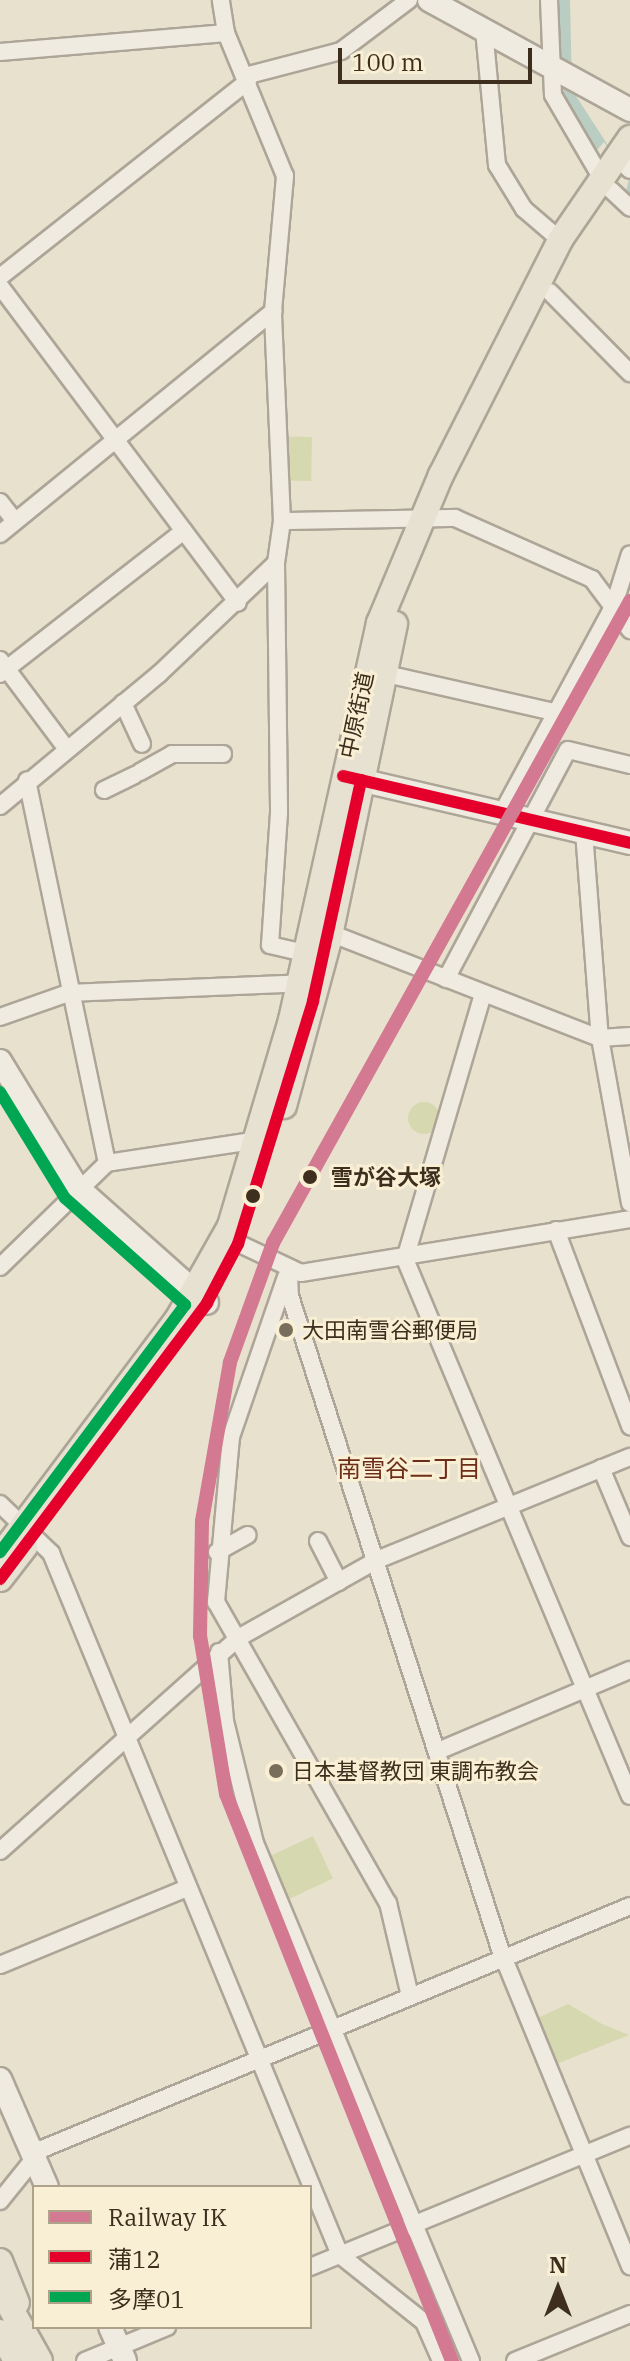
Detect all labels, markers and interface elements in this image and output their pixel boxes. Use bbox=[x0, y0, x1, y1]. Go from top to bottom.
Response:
scale bar bbox=[342, 32, 536, 82]
text: 100 m bbox=[352, 46, 424, 78]
street label: 中原街道 bbox=[334, 669, 378, 761]
marker: 雪が谷大塚 bbox=[296, 1163, 324, 1191]
place label: 雪が谷大塚 bbox=[331, 1164, 441, 1190]
unlabelled marker bbox=[245, 1188, 261, 1204]
place label: 大田南雪谷郵便局 bbox=[302, 1317, 478, 1343]
marker: 大田南雪谷郵便局 bbox=[277, 1321, 295, 1339]
district label: 南雪谷二丁目 bbox=[337, 1455, 481, 1483]
place label: 日本基督教団 東調布教会 bbox=[292, 1758, 539, 1784]
marker: 日本基督教団 東調布教会 bbox=[267, 1762, 285, 1780]
legend bbox=[32, 2185, 312, 2329]
text: Railway IK bbox=[108, 2201, 227, 2233]
text: 蒲12 bbox=[108, 2243, 161, 2275]
north arrow bbox=[518, 2249, 598, 2329]
text: N bbox=[549, 2250, 567, 2279]
text: 多摩01 bbox=[108, 2283, 185, 2315]

